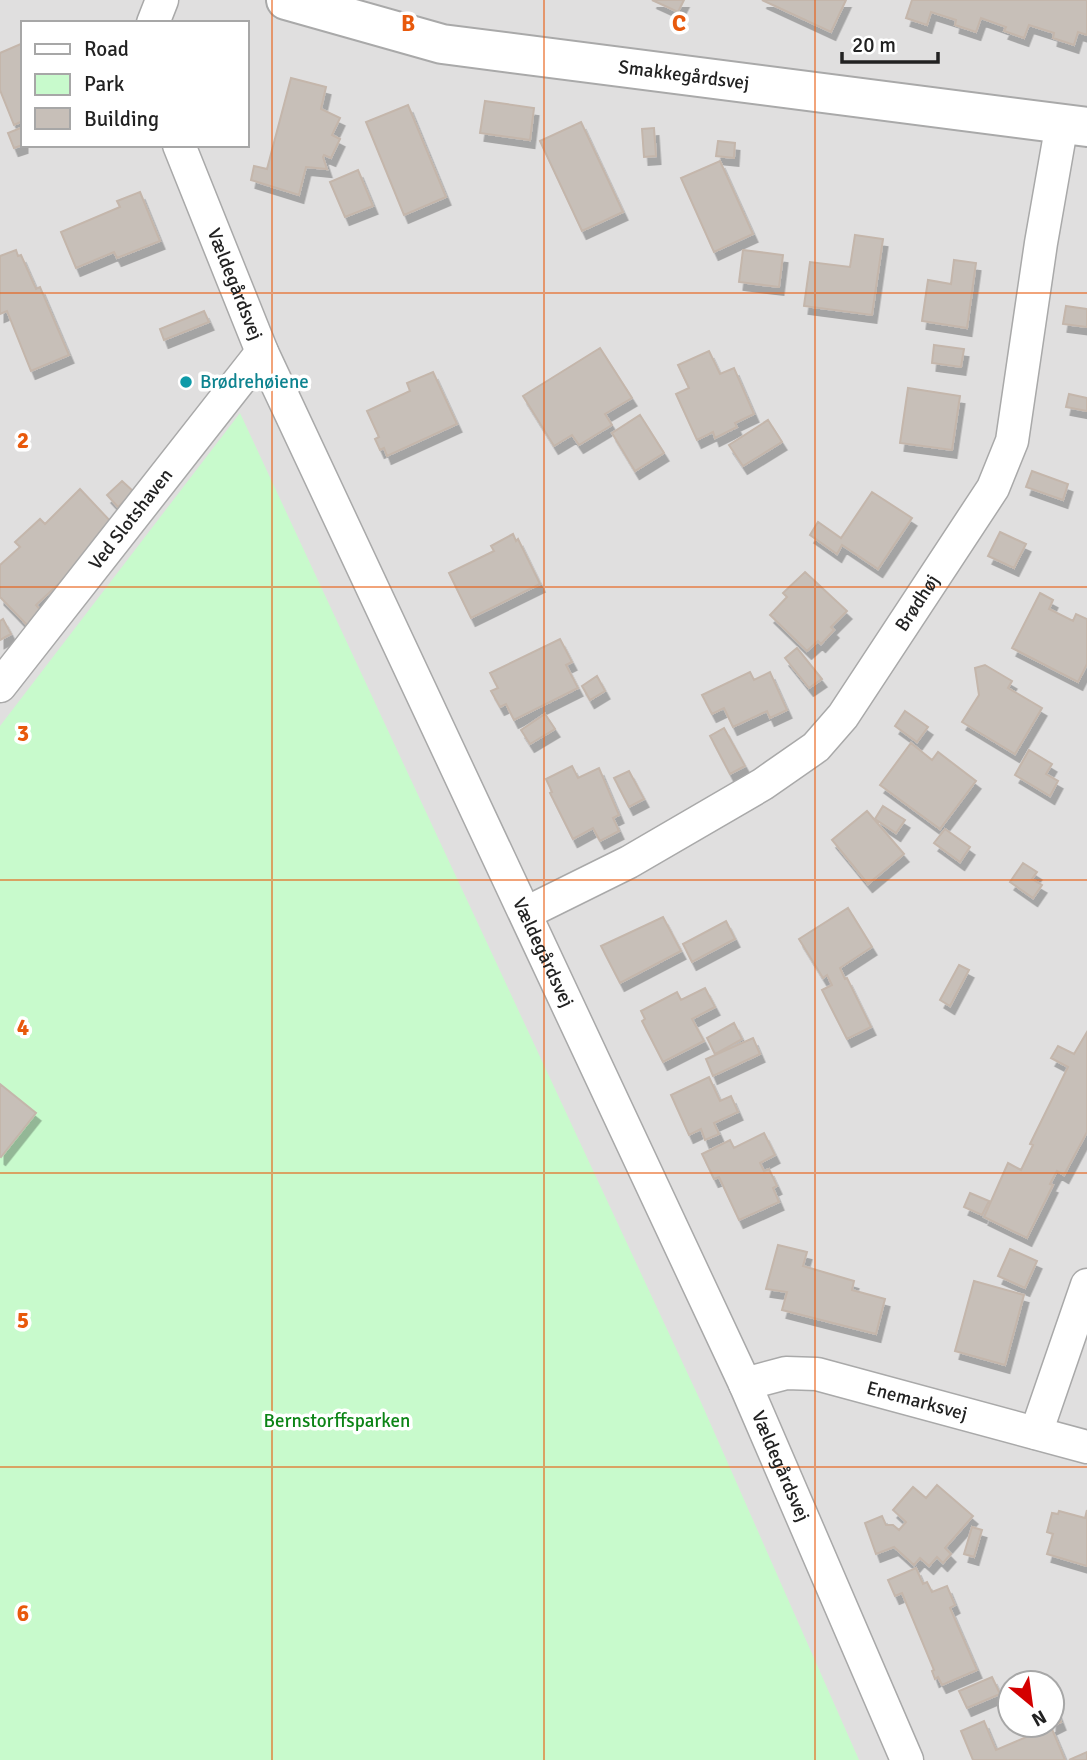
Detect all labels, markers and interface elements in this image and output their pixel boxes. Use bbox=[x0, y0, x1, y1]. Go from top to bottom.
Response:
text: B bbox=[401, 9, 415, 38]
text: C bbox=[672, 9, 686, 38]
legend bbox=[21, 21, 248, 147]
scale bar bbox=[842, 21, 938, 65]
text: 20 m bbox=[852, 32, 896, 58]
text: Road bbox=[84, 36, 129, 62]
street label: Smakkegårdsvej bbox=[617, 55, 751, 95]
text: Park bbox=[84, 71, 125, 97]
text: Building bbox=[84, 106, 159, 132]
street label: Vældegårdsvej bbox=[202, 225, 268, 344]
place label: Brødrehøiene bbox=[200, 370, 309, 394]
marker: Brødrehøiene bbox=[178, 374, 194, 390]
text: 2 bbox=[17, 426, 29, 455]
street label: Ved Slotshaven bbox=[84, 464, 178, 575]
street label: Brødhøj bbox=[890, 570, 945, 636]
text: 3 bbox=[17, 719, 29, 748]
street label: Vældegårdsvej bbox=[507, 894, 579, 1011]
text: 4 bbox=[17, 1013, 29, 1042]
text: 5 bbox=[17, 1306, 29, 1335]
street label: Enemarksvej bbox=[864, 1376, 970, 1426]
street label: Vældegårdsvej bbox=[746, 1407, 815, 1525]
park label: Bernstorffsparken bbox=[264, 1409, 410, 1433]
text: 6 bbox=[17, 1599, 29, 1628]
north arrow bbox=[996, 1669, 1066, 1739]
text: N bbox=[1027, 1704, 1050, 1732]

